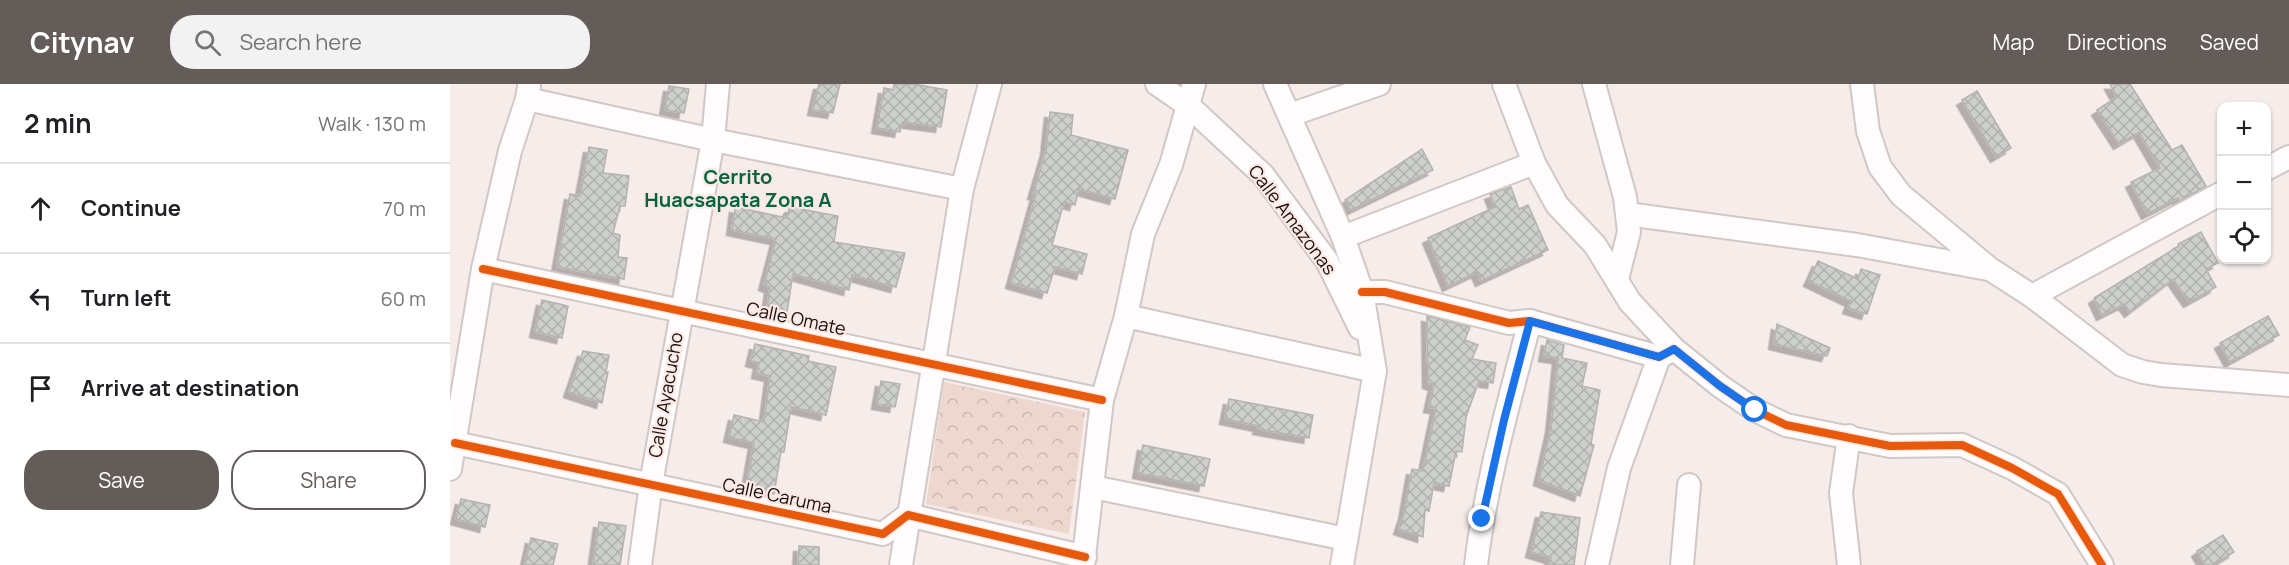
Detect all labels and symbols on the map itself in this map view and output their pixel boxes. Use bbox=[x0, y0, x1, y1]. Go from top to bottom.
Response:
street label: Calle Amazonas bbox=[1244, 160, 1342, 279]
district label: Cerrito Huacsapata Zona A bbox=[644, 163, 832, 213]
street label: Calle Omate bbox=[744, 296, 848, 340]
street label: Calle Ayacucho bbox=[642, 330, 688, 459]
route start bbox=[1741, 396, 1767, 422]
street label: Calle Caruma bbox=[721, 472, 834, 518]
route end bbox=[1468, 505, 1494, 531]

